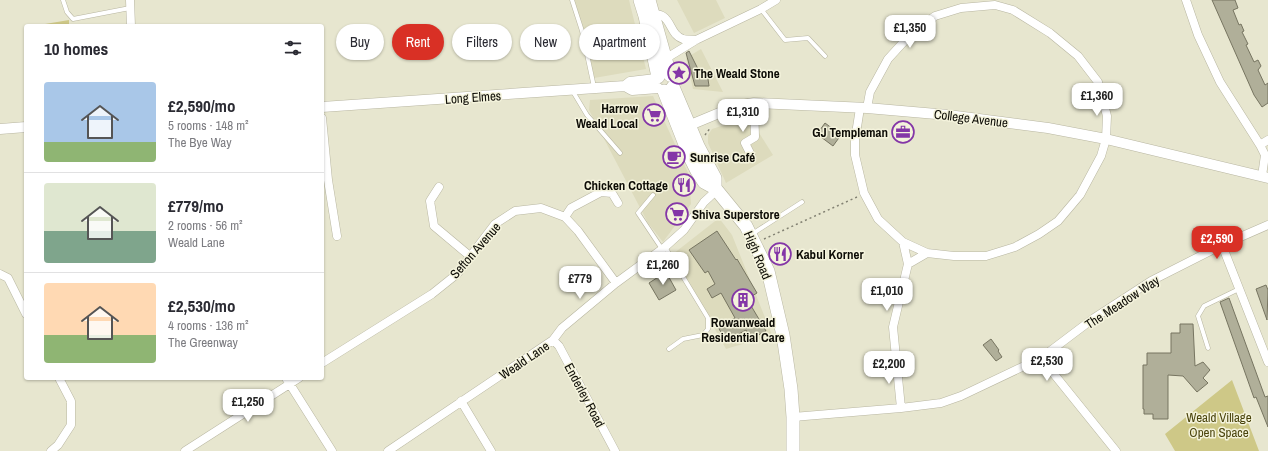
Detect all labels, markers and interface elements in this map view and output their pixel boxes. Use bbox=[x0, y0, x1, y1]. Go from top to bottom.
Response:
pin: £1,350 bbox=[877, 15, 943, 49]
text: £1,350 bbox=[894, 19, 926, 36]
chip: Buy bbox=[336, 24, 384, 60]
chip: Rent bbox=[392, 24, 444, 60]
chip: Filters bbox=[452, 24, 512, 60]
chip: New bbox=[520, 24, 571, 60]
chip: Apartment bbox=[579, 24, 660, 60]
text: 10 homes bbox=[44, 37, 108, 60]
icon: filters bbox=[282, 37, 304, 59]
place icon: The Weald Stone bbox=[666, 60, 692, 86]
place label: The Weald Stone bbox=[694, 65, 780, 82]
pin: £1,360 bbox=[1064, 83, 1130, 117]
street label: Long Elmes bbox=[444, 87, 502, 108]
text: £1,360 bbox=[1081, 87, 1113, 104]
text: £2,590/mo bbox=[168, 94, 235, 117]
icon: home bbox=[76, 98, 124, 146]
pin: £1,310 bbox=[710, 99, 776, 133]
place label: Harrow Weald Local bbox=[576, 100, 639, 132]
supermarket icon: Harrow Weald Local bbox=[641, 102, 667, 128]
text: £1,310 bbox=[727, 103, 759, 120]
street label: College Avenue bbox=[933, 106, 1009, 131]
text: 5 rooms · 148 m² bbox=[168, 117, 249, 134]
office icon: GJ Templeman bbox=[890, 119, 916, 145]
place label: GJ Templeman bbox=[812, 124, 888, 141]
text: The Bye Way bbox=[168, 134, 232, 151]
cafe icon: Sunrise Café bbox=[661, 144, 687, 170]
place label: Sunrise Café bbox=[690, 149, 755, 166]
restaurant icon: Chicken Cottage bbox=[671, 172, 697, 198]
place label: Chicken Cottage bbox=[584, 177, 668, 194]
text: £779/mo bbox=[168, 194, 224, 217]
icon: home bbox=[76, 199, 124, 247]
supermarket icon: Shiva Superstore bbox=[664, 201, 690, 227]
place label: Shiva Superstore bbox=[692, 206, 780, 223]
text: 2 rooms · 56 m² bbox=[168, 217, 243, 234]
street label: Sefton Avenue bbox=[446, 219, 505, 282]
pin: £2,590 bbox=[1184, 226, 1250, 260]
street label: High Road bbox=[740, 228, 775, 282]
text: £2,590 bbox=[1201, 230, 1233, 247]
text: Weald Lane bbox=[168, 234, 225, 251]
restaurant icon: Kabul Korner bbox=[767, 241, 793, 267]
place label: Kabul Korner bbox=[796, 246, 864, 263]
pin: £1,260 bbox=[630, 252, 696, 286]
text: £1,260 bbox=[647, 256, 679, 273]
pin: £779 bbox=[556, 266, 604, 300]
text: £779 bbox=[568, 270, 592, 287]
street label: The Meadow Way bbox=[1082, 272, 1163, 333]
pin: £1,010 bbox=[854, 278, 920, 312]
text: £1,010 bbox=[871, 282, 903, 299]
building icon: Rowanweald Residential Care bbox=[730, 287, 756, 313]
text: £2,530/mo bbox=[168, 294, 235, 317]
icon: home bbox=[76, 299, 124, 347]
place label: Rowanweald Residential Care bbox=[701, 314, 785, 346]
text: 4 rooms · 136 m² bbox=[168, 317, 249, 334]
text: The Greenway bbox=[168, 334, 238, 351]
street label: Weald Lane bbox=[496, 337, 553, 383]
pin: £2,530 bbox=[1014, 348, 1080, 382]
pin: £2,200 bbox=[856, 351, 922, 385]
text: £2,530 bbox=[1031, 352, 1063, 369]
text: £2,200 bbox=[873, 355, 905, 372]
street label: Enderley Road bbox=[561, 360, 609, 430]
pin: £1,250 bbox=[215, 389, 281, 423]
text: £1,250 bbox=[232, 393, 264, 410]
park label: Weald Village Open Space bbox=[1186, 409, 1252, 441]

